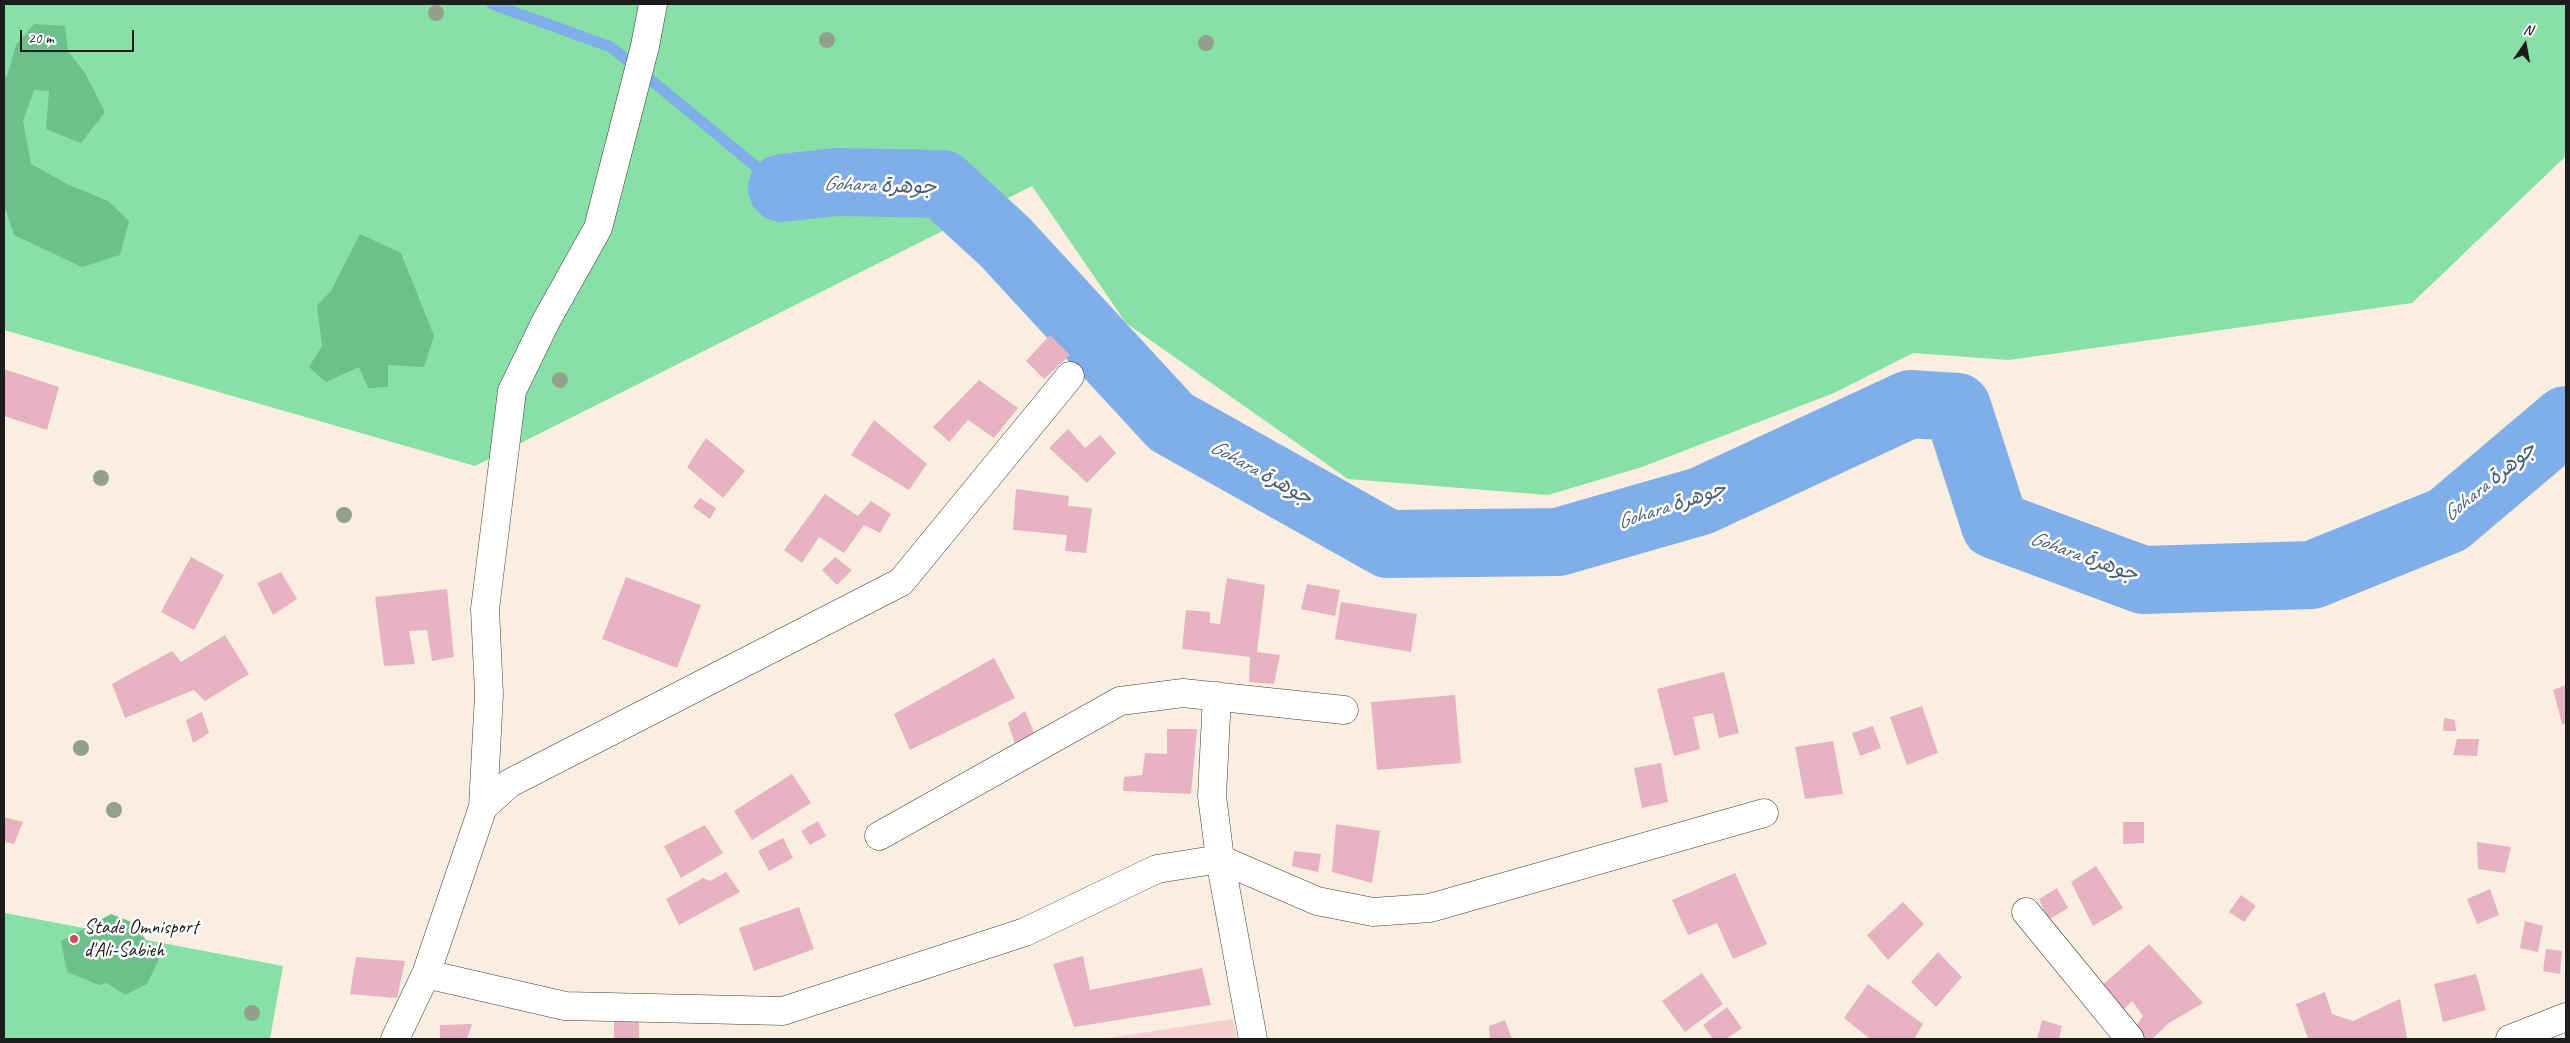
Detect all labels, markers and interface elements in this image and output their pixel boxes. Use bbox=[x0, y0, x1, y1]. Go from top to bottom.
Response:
scale bar bbox=[22, 20, 136, 52]
north arrow bbox=[2500, 20, 2550, 70]
text: N bbox=[2522, 21, 2534, 39]
text: 20 m bbox=[28, 29, 54, 48]
water label: Gohara جوهرة bbox=[823, 171, 937, 201]
water label: Gohara جوهرة bbox=[1206, 435, 1316, 511]
water label: Gohara جوهرة bbox=[2438, 437, 2542, 527]
water label: Gohara جوهرة bbox=[1614, 477, 1730, 535]
water label: Gohara جوهرة bbox=[2027, 526, 2141, 588]
place label: Stade Omnisport d'Ali-Sabieh bbox=[84, 916, 198, 963]
marker: Stade Omnisport d'Ali-Sabieh bbox=[68, 933, 80, 945]

